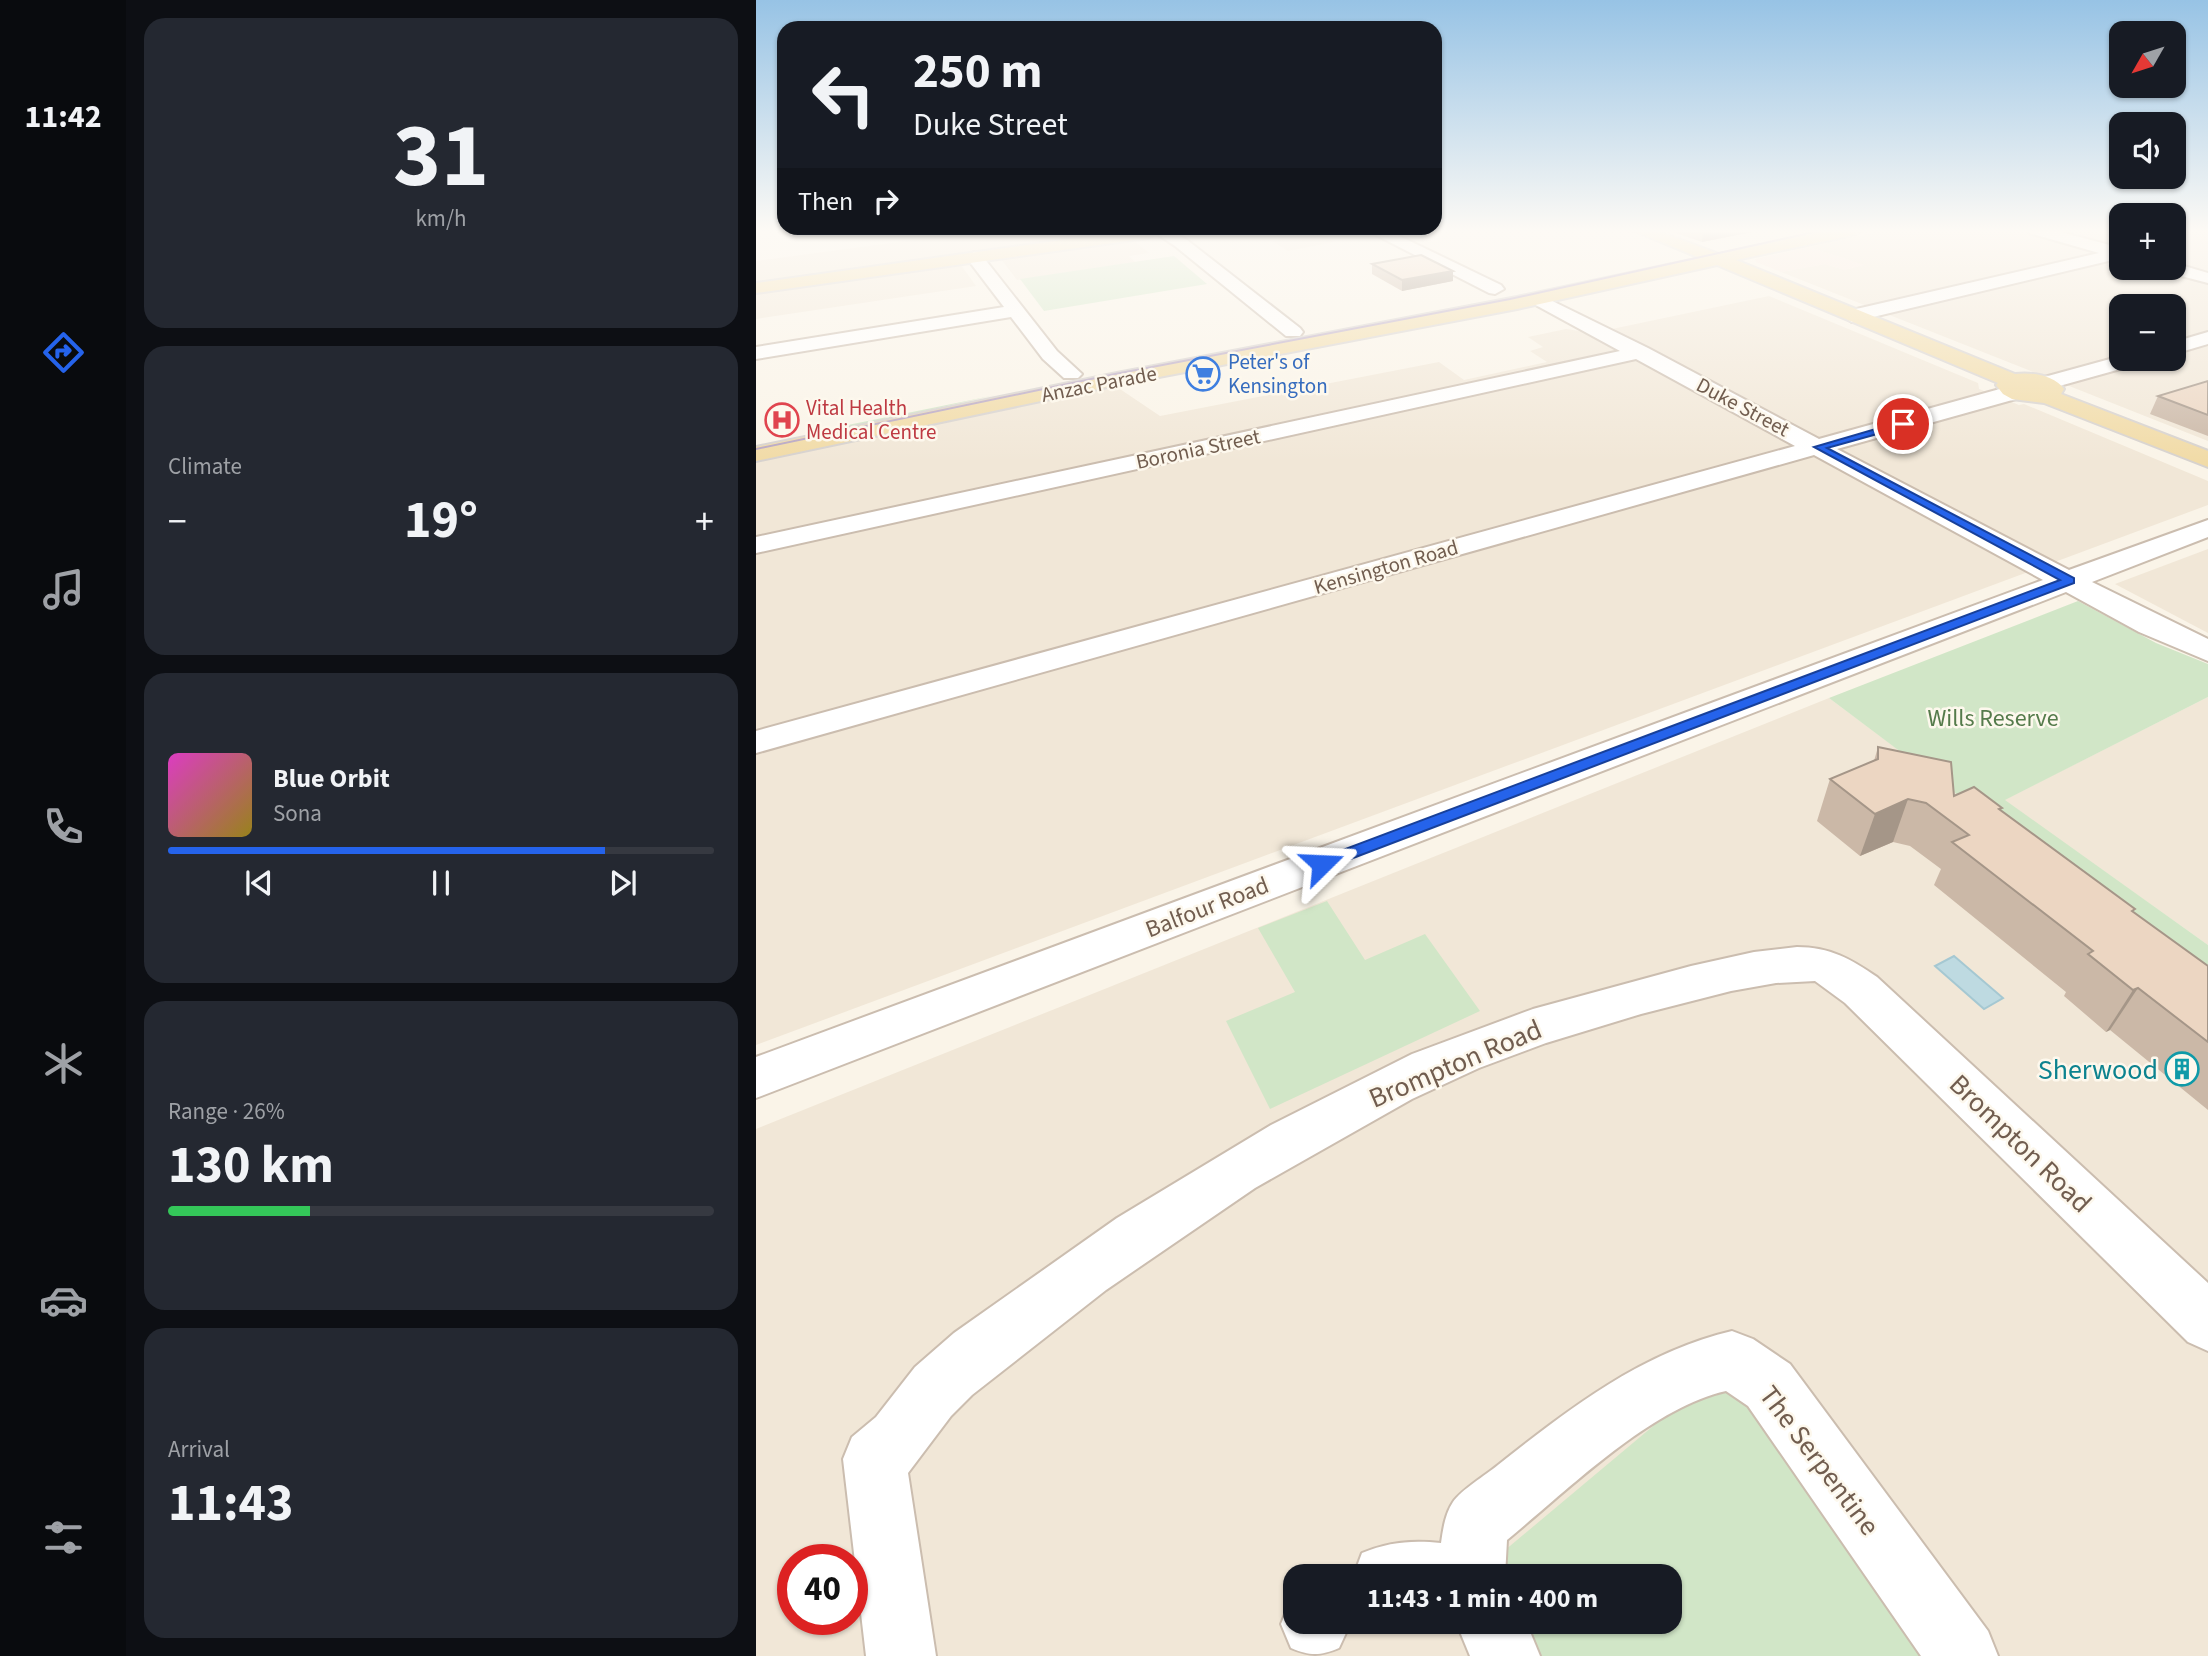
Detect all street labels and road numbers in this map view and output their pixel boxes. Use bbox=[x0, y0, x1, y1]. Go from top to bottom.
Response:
street label: Anzac Parade bbox=[1039, 358, 1159, 410]
street label: Duke Street bbox=[1691, 370, 1795, 444]
street label: Boronia Street bbox=[1133, 421, 1263, 477]
street label: Kensington Road bbox=[1310, 532, 1462, 602]
street label: Balfour Road bbox=[1140, 868, 1274, 947]
street label: Brompton Road bbox=[1363, 1009, 1548, 1118]
street label: Brompton Road bbox=[1940, 1065, 2101, 1222]
street label: The Serpentine bbox=[1749, 1377, 1889, 1544]

